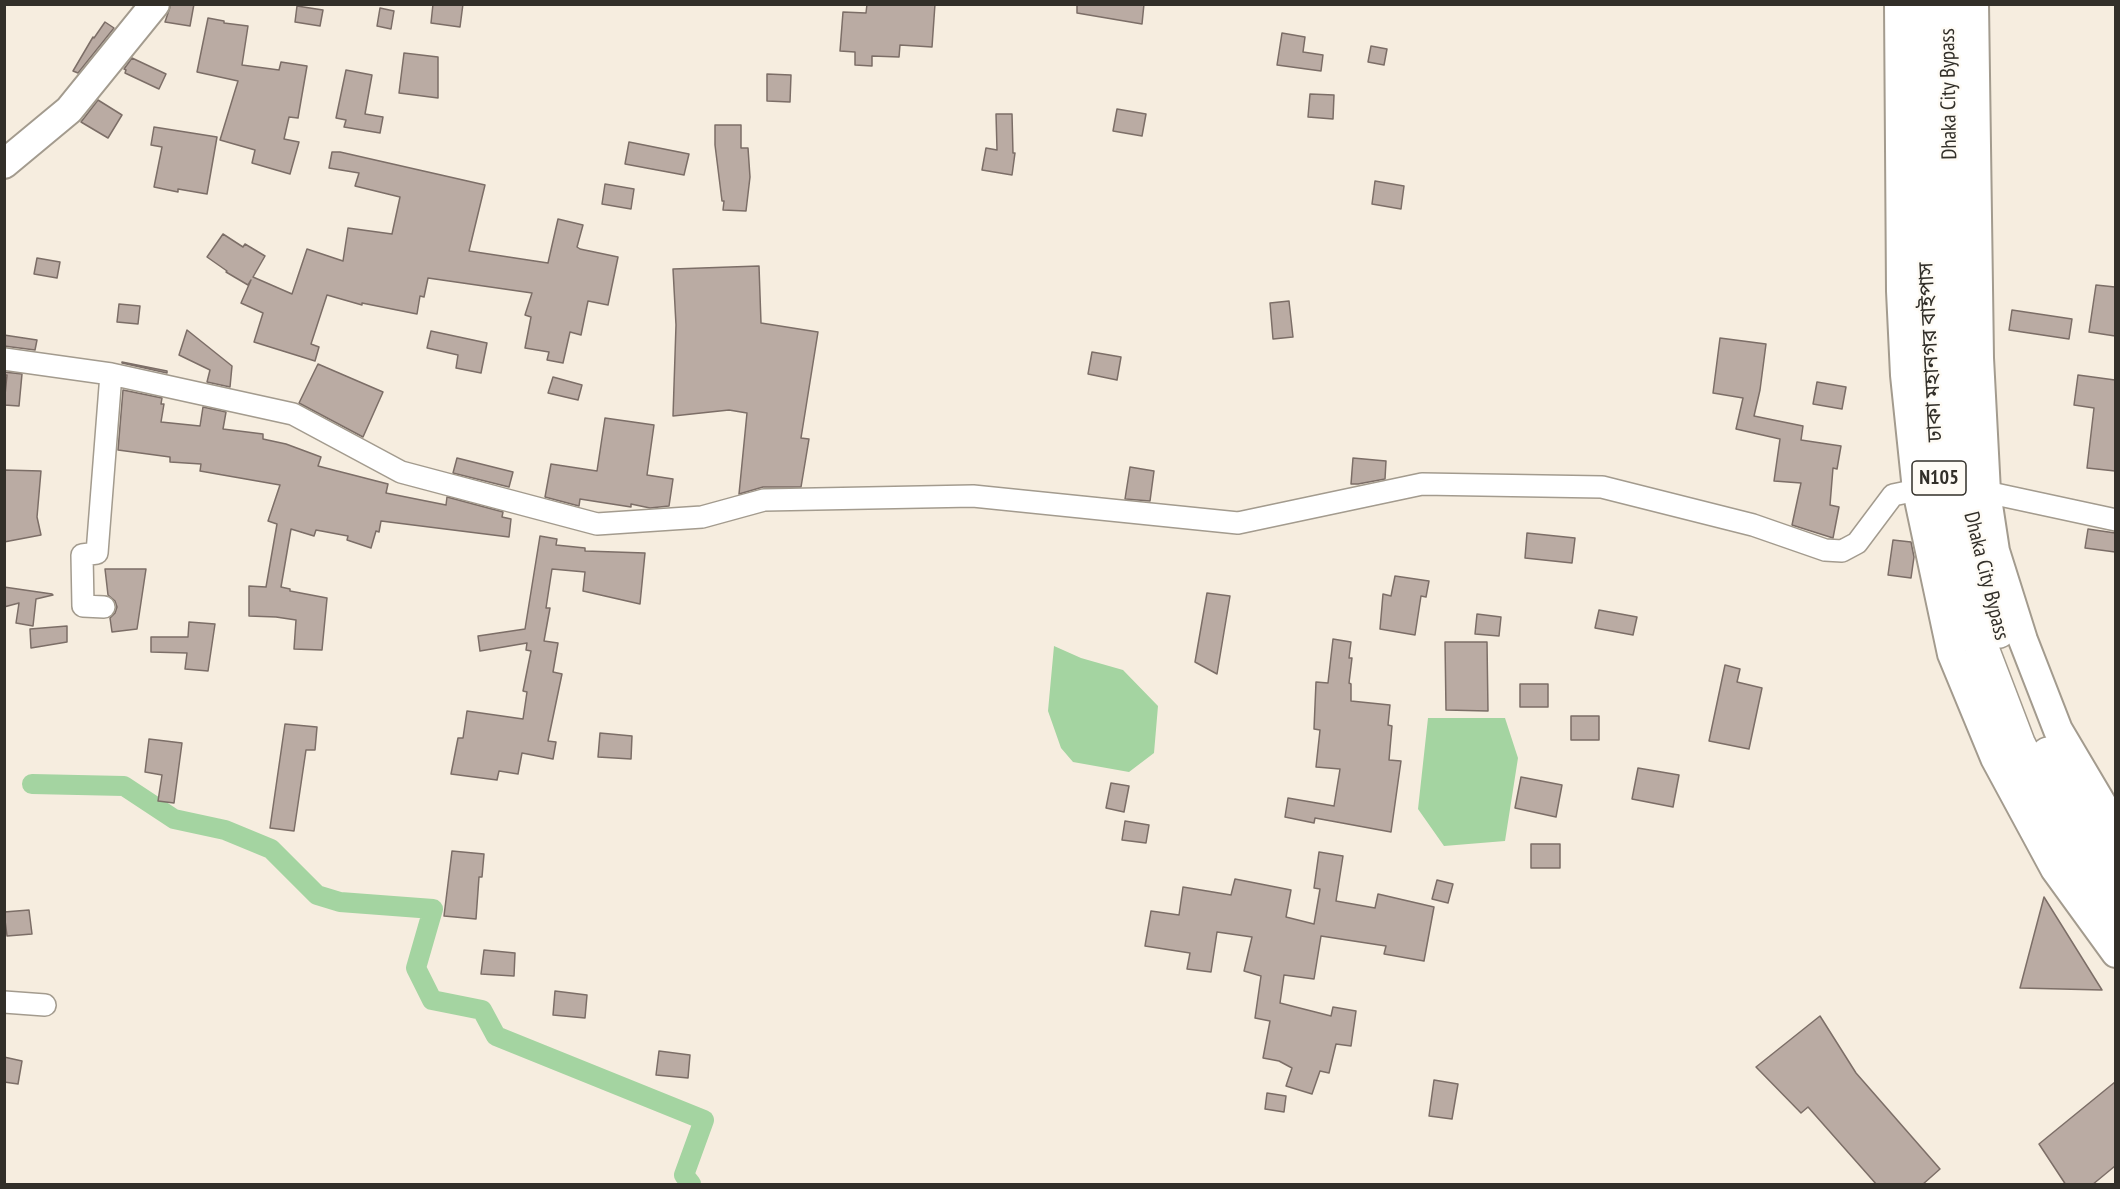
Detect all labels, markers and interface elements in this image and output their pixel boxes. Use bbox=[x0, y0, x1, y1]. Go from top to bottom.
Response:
street label: Dhaka City Bypass bbox=[1935, 28, 1963, 160]
street label: ঢাকা মহানগর বাইপাস bbox=[1914, 262, 1948, 442]
road number: N105 bbox=[1912, 461, 1966, 495]
street label: Dhaka City Bypass bbox=[1958, 509, 2014, 643]

